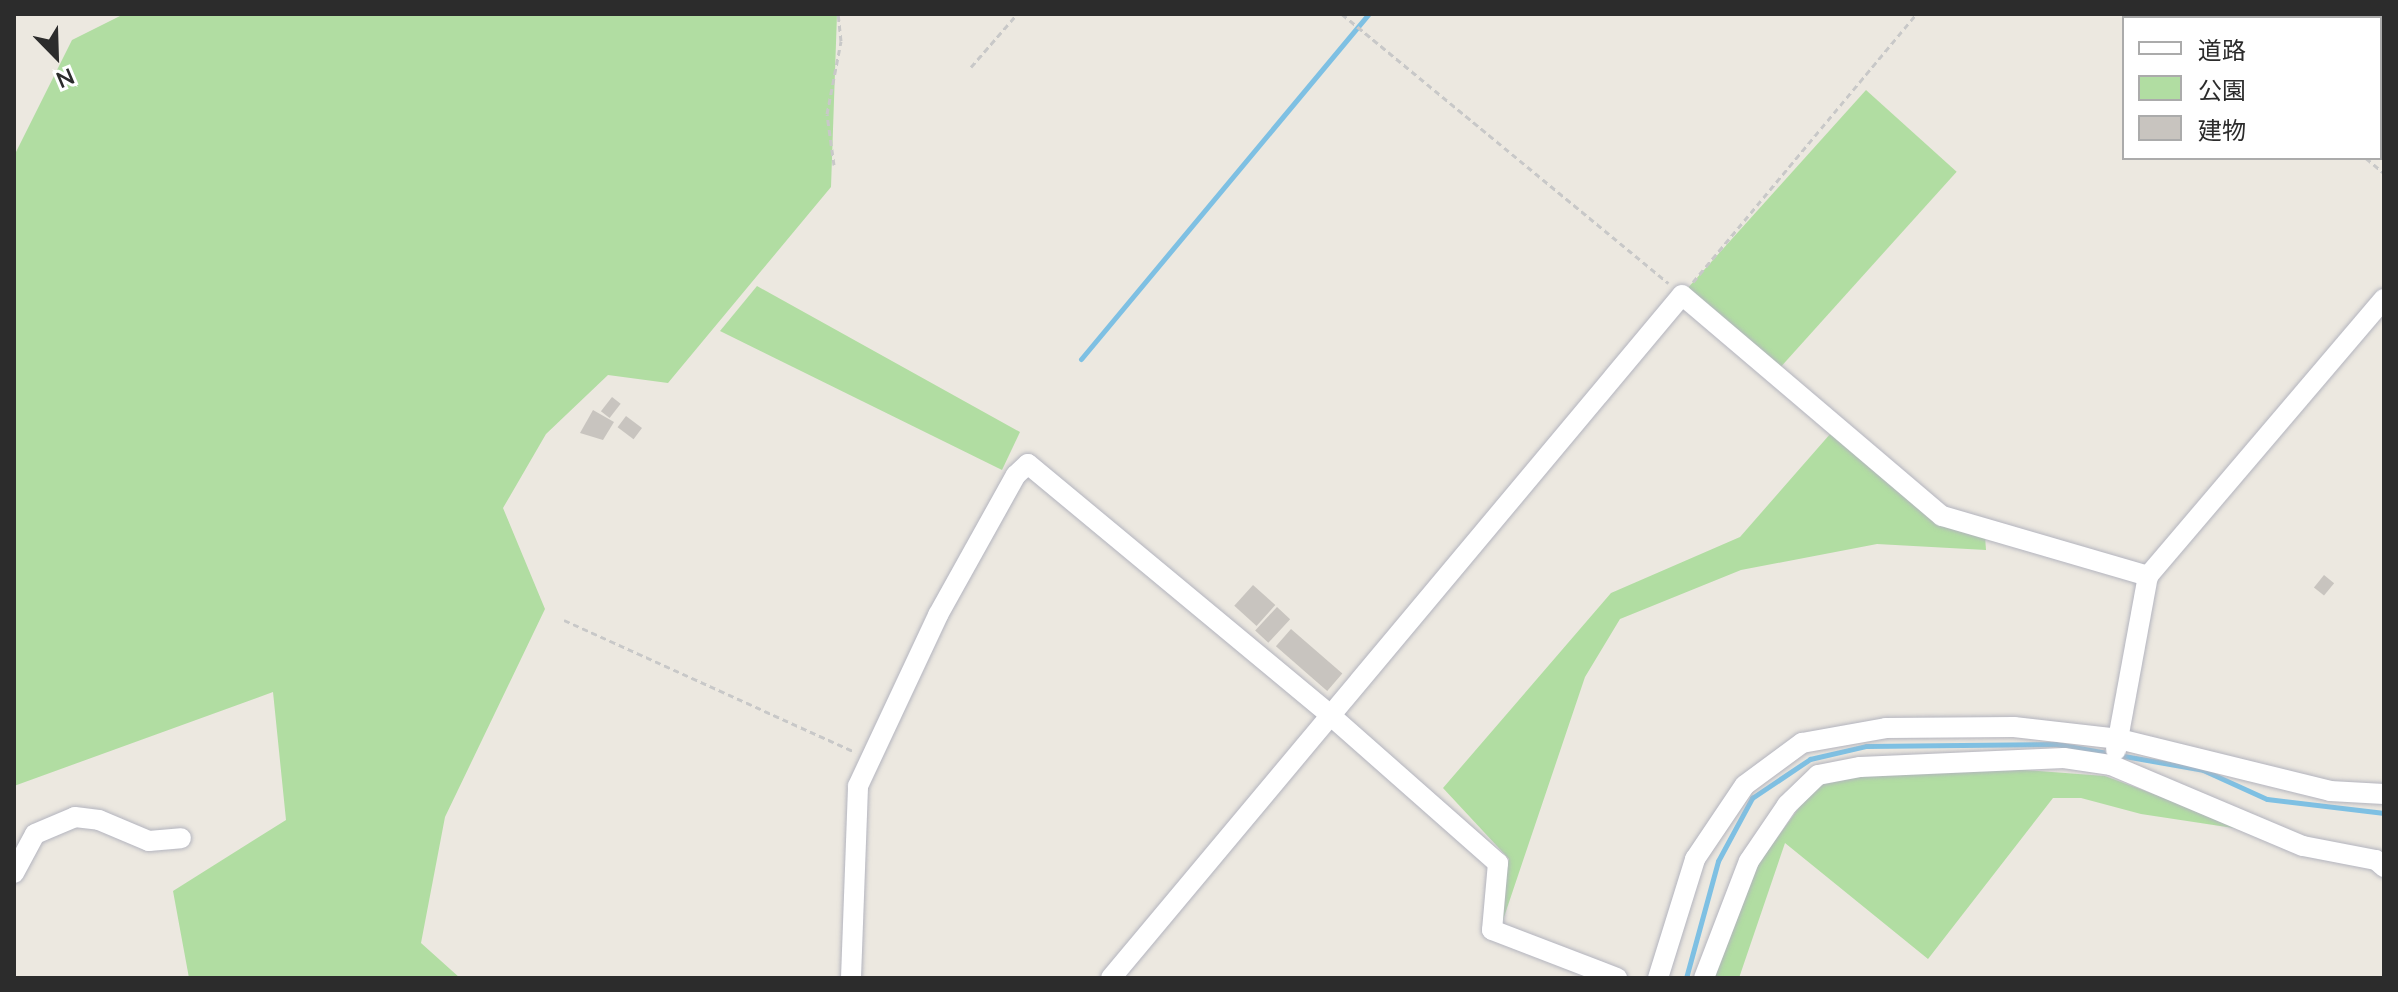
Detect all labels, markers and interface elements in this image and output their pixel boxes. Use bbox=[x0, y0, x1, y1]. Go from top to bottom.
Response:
north arrow bbox=[16, 16, 96, 96]
legend bbox=[2122, 16, 2382, 160]
text: 道路 bbox=[2198, 35, 2246, 64]
text: N bbox=[53, 63, 79, 94]
text: 公園 bbox=[2198, 75, 2246, 104]
text: 建物 bbox=[2198, 115, 2246, 144]

